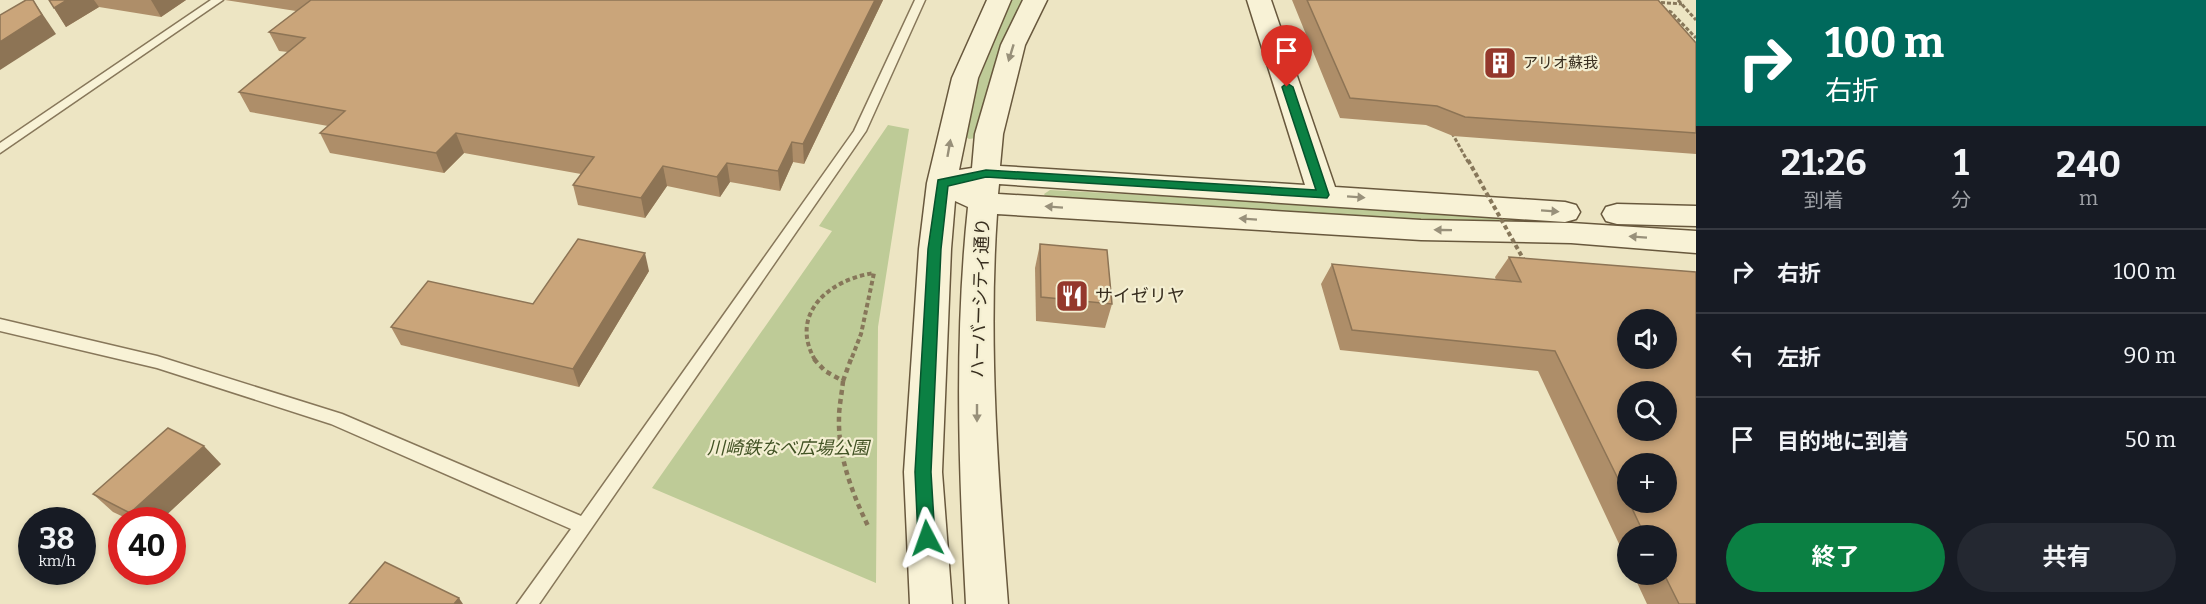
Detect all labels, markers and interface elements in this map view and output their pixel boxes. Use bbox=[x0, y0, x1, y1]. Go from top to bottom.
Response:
text: 100 m bbox=[1825, 18, 1944, 68]
icon: right bbox=[1726, 24, 1804, 102]
pin bbox=[1261, 25, 1312, 87]
icon: arrive bbox=[1270, 34, 1303, 67]
one-way arrow bbox=[1006, 44, 1015, 62]
building icon: アリオ蘇我 bbox=[1482, 45, 1518, 81]
place label: アリオ蘇我 bbox=[1523, 54, 1598, 72]
text: 右折 bbox=[1825, 75, 1879, 107]
one-way arrow bbox=[944, 138, 953, 157]
text: 21:26 bbox=[1781, 141, 1867, 185]
text: 1 bbox=[1954, 141, 1969, 185]
text: 240 bbox=[2056, 143, 2121, 187]
text: m bbox=[2079, 186, 2098, 210]
text: 到着 bbox=[1804, 188, 1844, 212]
text: 分 bbox=[1951, 188, 1971, 212]
one-way arrow bbox=[1346, 192, 1365, 202]
one-way arrow bbox=[1044, 202, 1063, 212]
one-way arrow bbox=[1541, 206, 1560, 216]
one-way arrow bbox=[1239, 214, 1258, 224]
street label: ハーバーシティ通り bbox=[966, 217, 994, 379]
one-way arrow bbox=[1433, 226, 1452, 235]
one-way arrow bbox=[1628, 233, 1647, 242]
icon: right bbox=[1726, 255, 1759, 288]
text: 100 m bbox=[2113, 258, 2176, 285]
text: 右折 bbox=[1777, 260, 1821, 287]
restaurant icon: サイゼリヤ bbox=[1054, 278, 1090, 314]
place label: サイゼリヤ bbox=[1095, 285, 1185, 307]
map controls bbox=[1617, 309, 1677, 585]
button: sound bbox=[1617, 309, 1677, 369]
icon: left bbox=[1726, 339, 1759, 372]
text: 90 m bbox=[2124, 342, 2176, 369]
text: 左折 bbox=[1777, 344, 1821, 371]
button: search bbox=[1617, 381, 1677, 441]
one-way arrow bbox=[973, 404, 982, 423]
icon: arrive bbox=[1726, 423, 1759, 456]
text: 50 m bbox=[2125, 426, 2176, 453]
text: 目的地に到着 bbox=[1777, 428, 1909, 455]
park label: 川崎鉄なべ広場公園 bbox=[707, 437, 872, 459]
button: + bbox=[1617, 453, 1677, 513]
position arrow bbox=[895, 506, 959, 570]
speed limit sign: 40 bbox=[108, 507, 186, 585]
text: 38 bbox=[39, 521, 75, 557]
button: 終了 bbox=[1726, 523, 1945, 592]
button: 共有 bbox=[1957, 523, 2176, 592]
button: − bbox=[1617, 525, 1677, 585]
text: km/h bbox=[38, 552, 76, 570]

